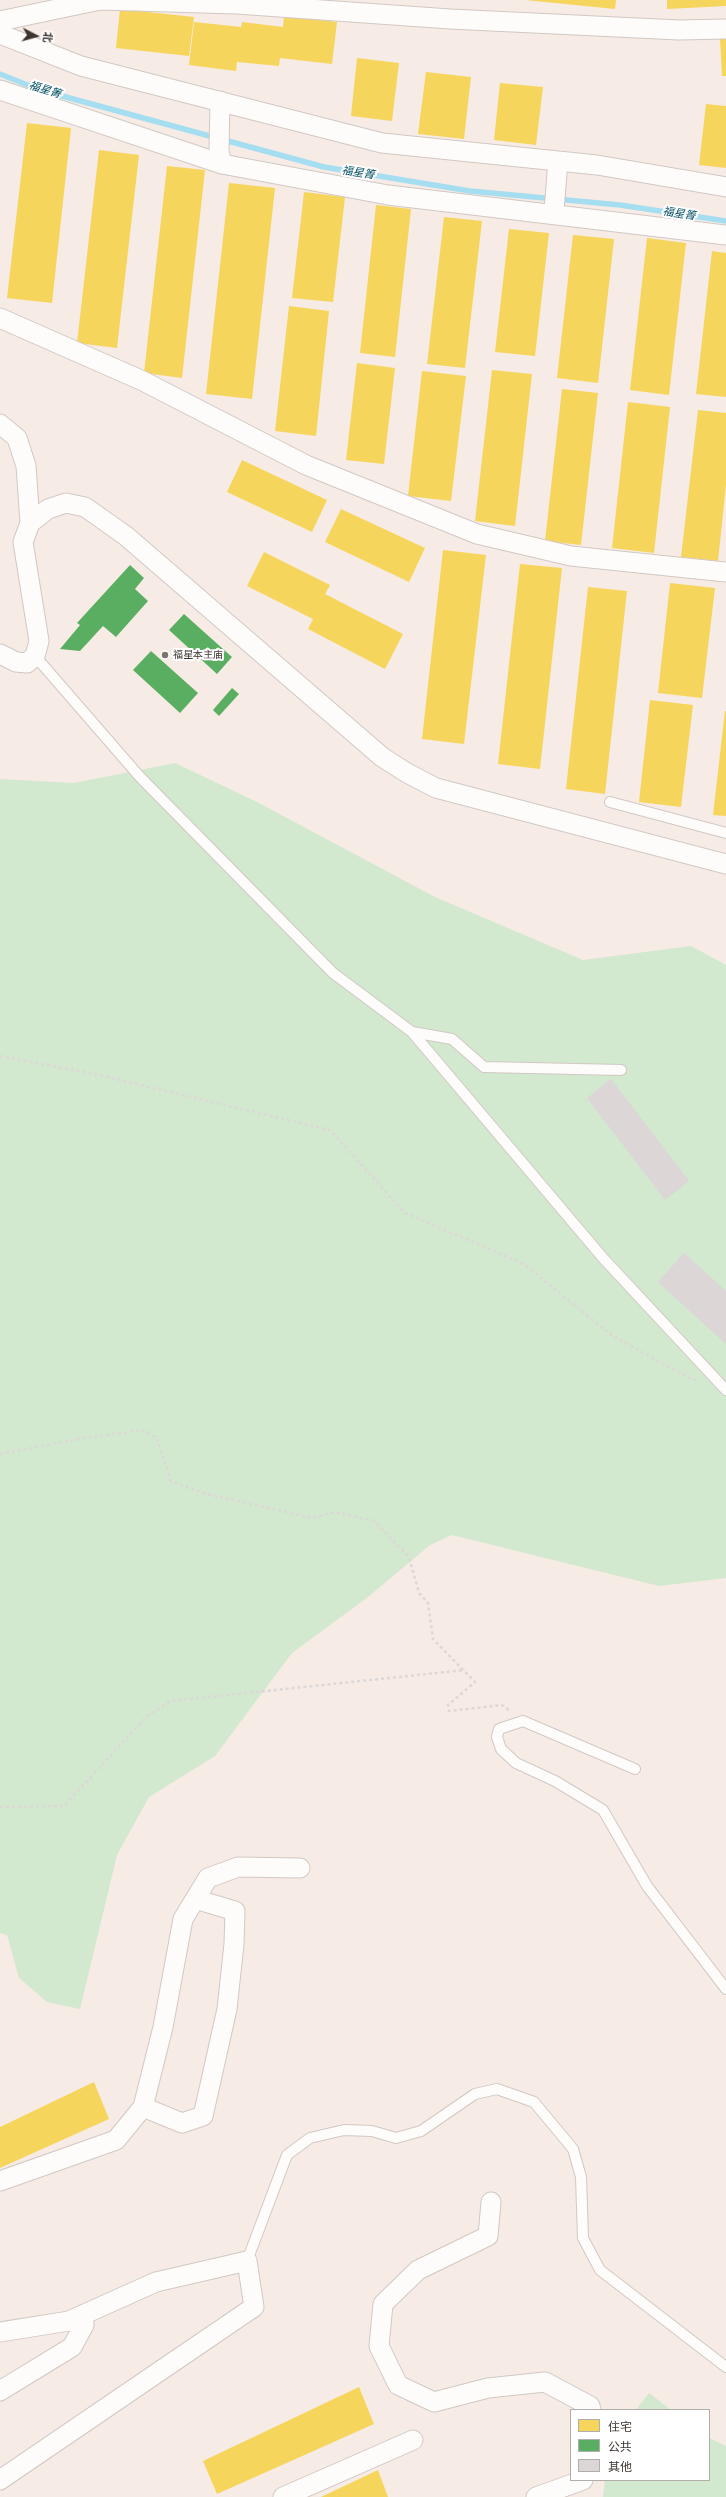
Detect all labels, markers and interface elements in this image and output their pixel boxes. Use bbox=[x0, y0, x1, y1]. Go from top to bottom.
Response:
north arrow bbox=[16, 16, 56, 56]
text: 北 bbox=[40, 31, 55, 43]
water label: 福星箐 bbox=[27, 79, 63, 101]
water label: 福星箐 bbox=[341, 164, 375, 182]
water label: 福星箐 bbox=[662, 205, 696, 223]
place label: 福星本主庙 bbox=[173, 649, 223, 661]
marker: 福星本主庙 bbox=[160, 650, 170, 660]
legend bbox=[570, 2409, 710, 2481]
text: 住宅 bbox=[608, 2419, 632, 2434]
text: 公共 bbox=[608, 2439, 632, 2454]
text: 其他 bbox=[608, 2459, 632, 2474]

